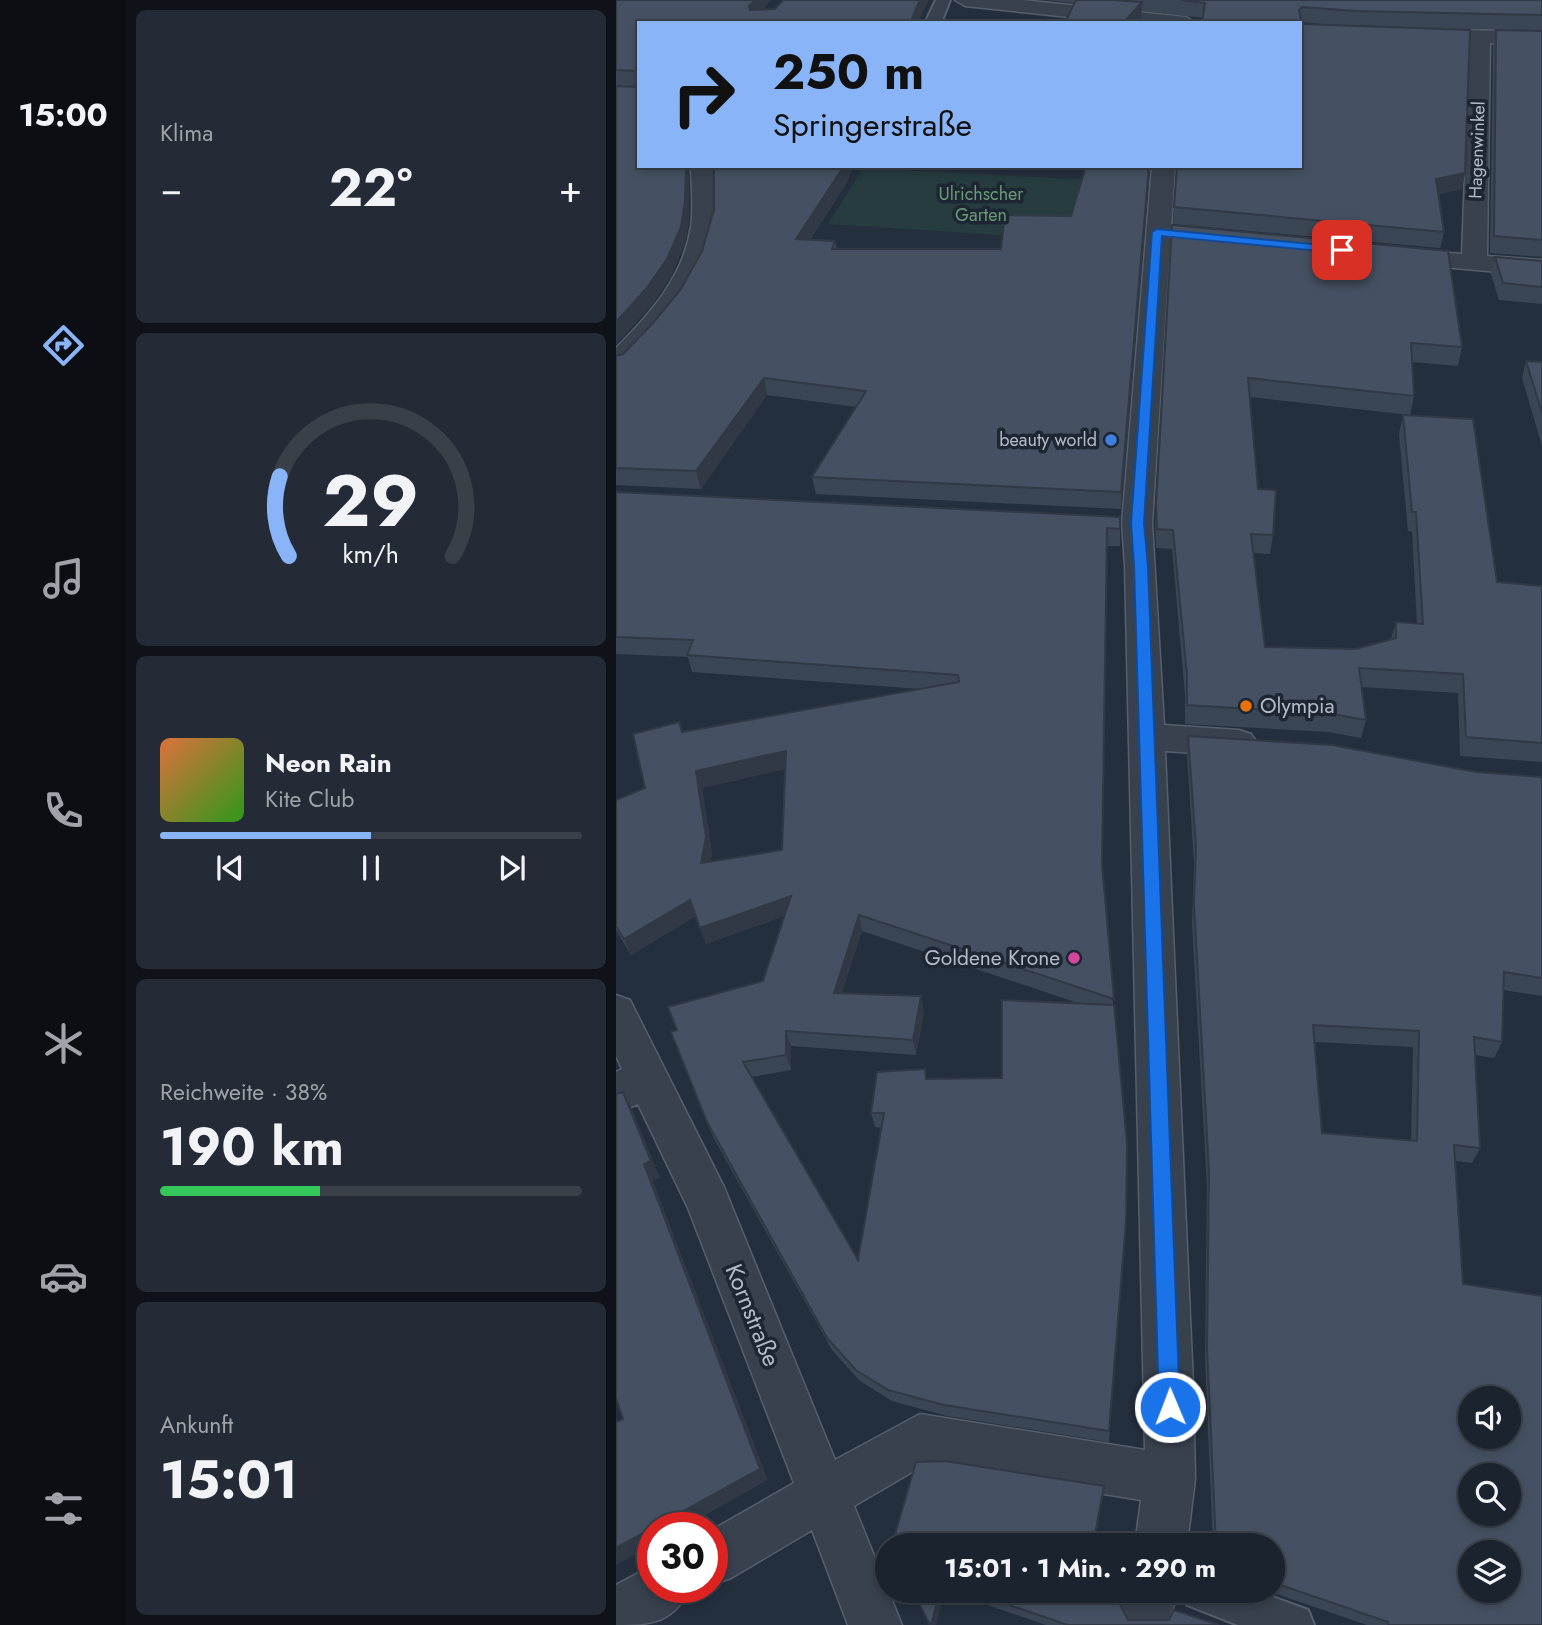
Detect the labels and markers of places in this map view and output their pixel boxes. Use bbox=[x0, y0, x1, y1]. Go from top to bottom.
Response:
pin bbox=[1312, 220, 1372, 280]
place label: beauty world bbox=[999, 427, 1097, 453]
marker: beauty world bbox=[1103, 432, 1119, 448]
place label: Olympia bbox=[1260, 691, 1335, 721]
marker: Olympia bbox=[1238, 698, 1254, 714]
place label: Goldene Krone bbox=[924, 943, 1060, 973]
marker: Goldene Krone bbox=[1066, 950, 1082, 966]

